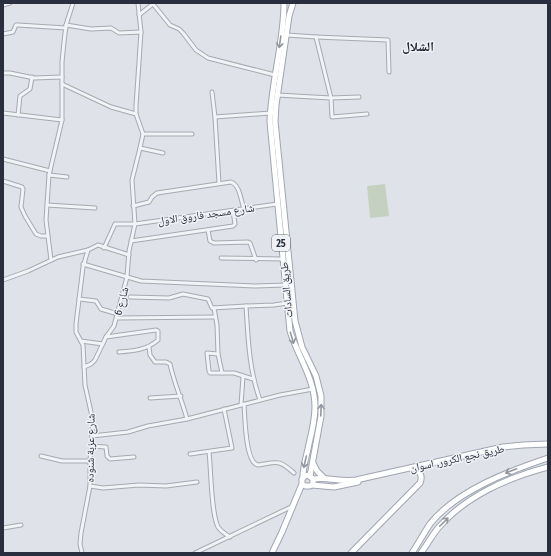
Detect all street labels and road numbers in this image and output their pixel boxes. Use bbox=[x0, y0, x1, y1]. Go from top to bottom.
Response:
street label: شارع مسجد فاروق الاول bbox=[157, 201, 255, 228]
road number: 25 bbox=[272, 235, 290, 251]
street label: طريق السادات bbox=[278, 262, 295, 318]
street label: شارع 6 bbox=[111, 285, 132, 317]
street label: شارع عزبة شنوده bbox=[83, 414, 98, 482]
street label: طريق نجع الكرور, اسوان bbox=[409, 442, 505, 475]

